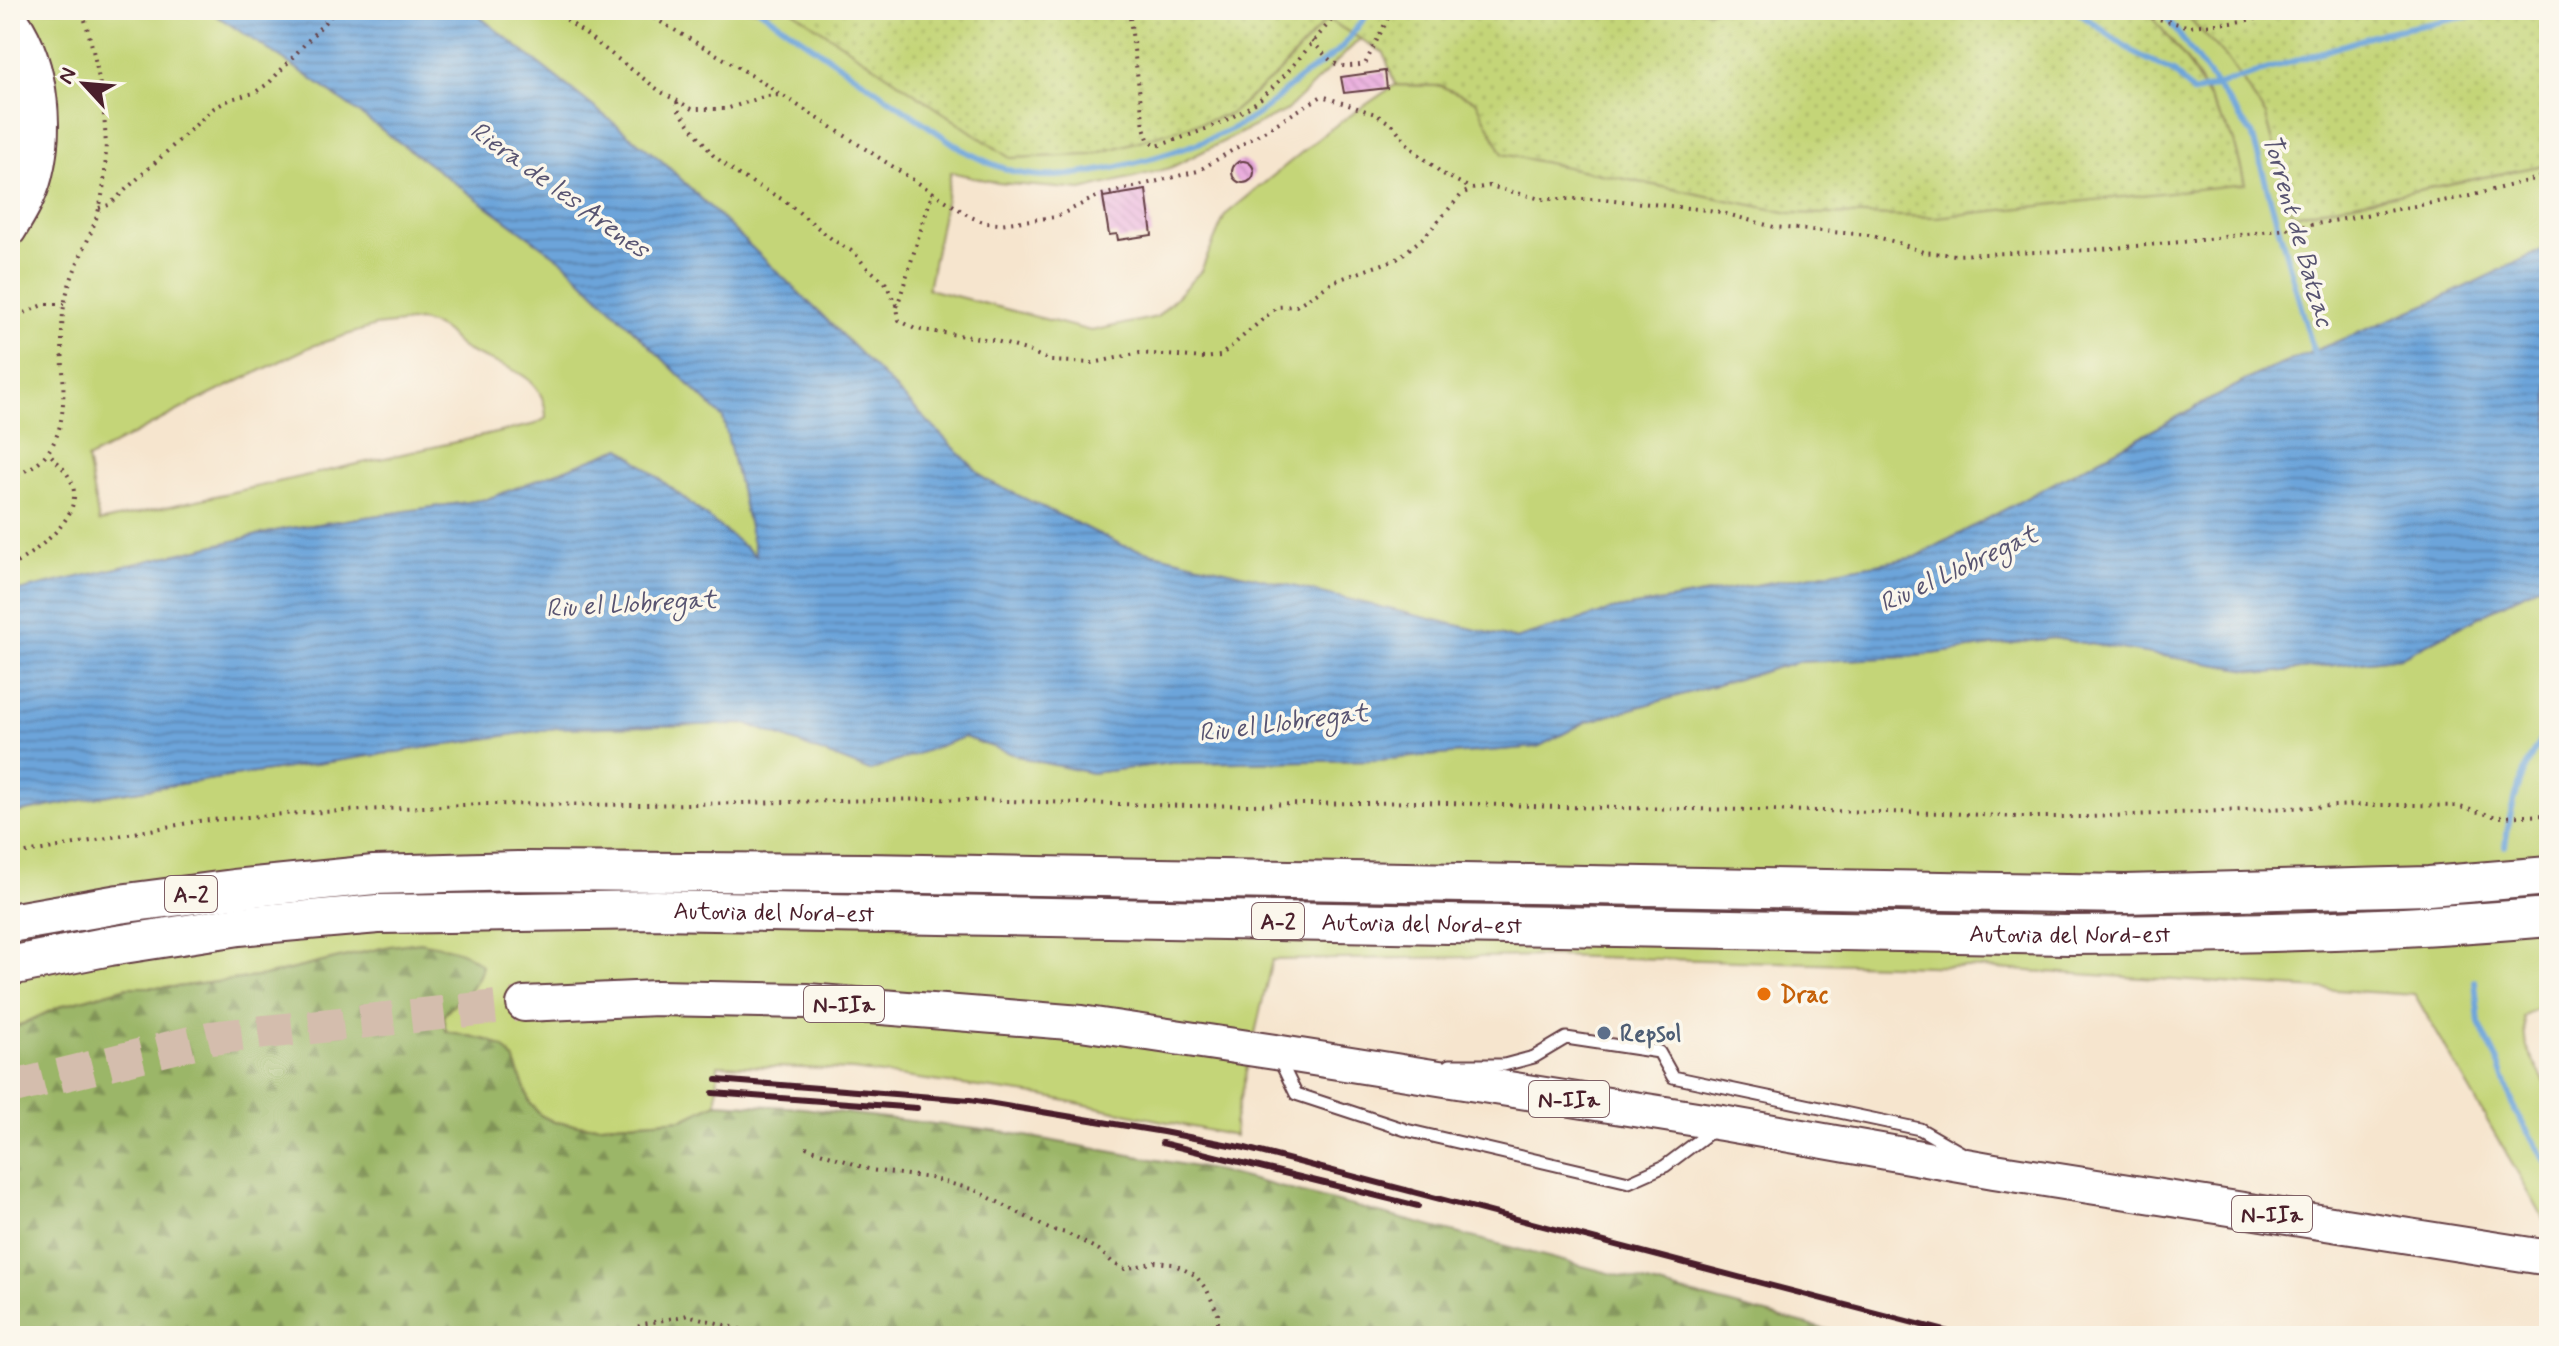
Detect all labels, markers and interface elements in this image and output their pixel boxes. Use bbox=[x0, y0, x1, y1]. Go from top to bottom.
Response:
north arrow bbox=[44, 44, 124, 124]
text: N bbox=[52, 63, 84, 89]
water label: Riera de les Arenes bbox=[463, 114, 657, 268]
water label: Torrent de Batzac bbox=[2253, 130, 2341, 332]
water label: Riu el Llobregat bbox=[1874, 518, 2046, 623]
water label: Riu el Llobregat bbox=[545, 583, 719, 628]
water label: Riu el Llobregat bbox=[1196, 697, 1372, 753]
road number: A-2 bbox=[165, 876, 217, 912]
street label: Autovia del Nord-est bbox=[673, 896, 875, 931]
road number: A-2 bbox=[1252, 903, 1304, 939]
street label: Autovia del Nord-est bbox=[1321, 908, 1523, 942]
street label: Autovia del Nord-est bbox=[1969, 919, 2171, 952]
place label: Drac bbox=[1780, 980, 1829, 1011]
marker: Drac bbox=[1755, 985, 1773, 1003]
road number: N-IIa bbox=[804, 986, 884, 1022]
place label: Repsol bbox=[1620, 1019, 1682, 1050]
marker: Repsol bbox=[1595, 1024, 1613, 1042]
road number: N-IIa bbox=[1529, 1081, 1609, 1117]
road number: N-IIa bbox=[2232, 1196, 2312, 1232]

